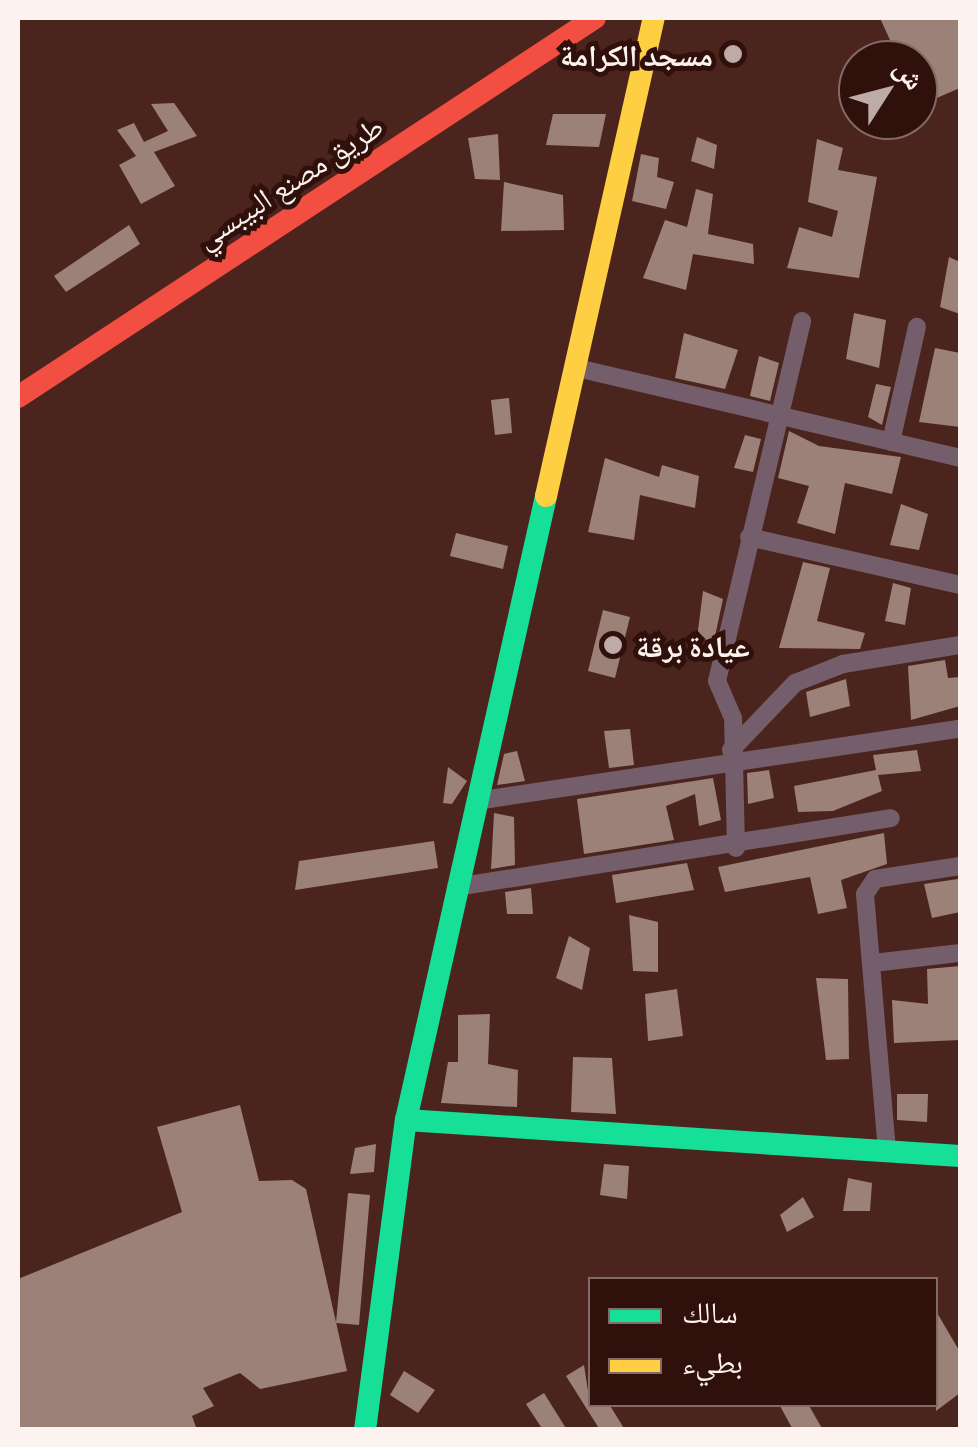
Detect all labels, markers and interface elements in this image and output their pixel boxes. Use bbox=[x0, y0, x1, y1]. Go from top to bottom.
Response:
place label: مسجد الكرامة bbox=[560, 36, 713, 72]
north arrow bbox=[838, 40, 938, 140]
marker: مسجد الكرامة bbox=[722, 43, 744, 65]
text: ش bbox=[888, 52, 933, 96]
street label: طريق مصنع البيبسي bbox=[189, 107, 389, 255]
place label: عيادة برقة bbox=[636, 627, 750, 663]
marker: عيادة برقة bbox=[600, 632, 626, 658]
legend bbox=[588, 1277, 938, 1407]
text: سالك bbox=[682, 1293, 738, 1329]
text: بطيء bbox=[682, 1343, 743, 1379]

